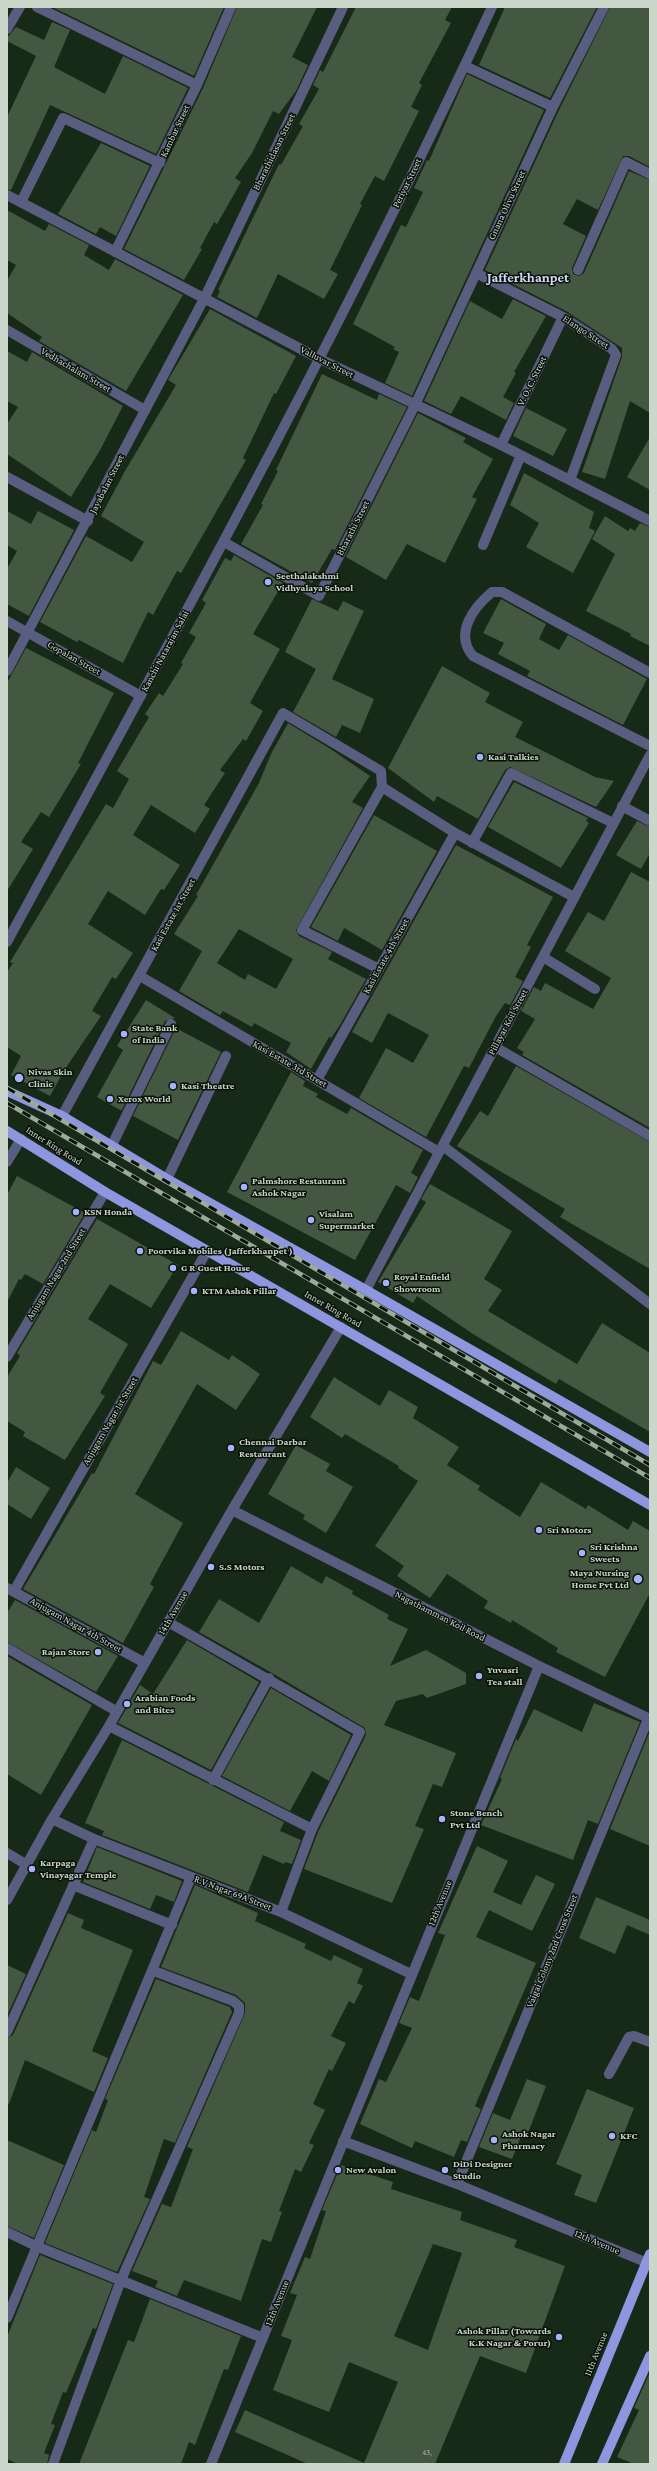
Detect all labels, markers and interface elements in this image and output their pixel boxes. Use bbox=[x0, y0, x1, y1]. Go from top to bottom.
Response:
street label: Kambar Street bbox=[158, 103, 192, 159]
street label: Bharathidasan Street bbox=[250, 112, 298, 192]
street label: Periyar Street bbox=[390, 156, 424, 210]
street label: Gnana Olivu Street bbox=[486, 168, 528, 242]
district label: Jafferkhanpet bbox=[487, 270, 569, 286]
street label: Elango Street bbox=[560, 313, 612, 351]
street label: Valluvar Street bbox=[298, 343, 356, 381]
street label: Vedhachalam Street bbox=[39, 345, 113, 395]
street label: V. O. C. Street bbox=[515, 354, 549, 408]
street label: Jayabalan Street bbox=[87, 453, 127, 515]
street label: Bharathi Street bbox=[334, 499, 372, 557]
place label: Seethalakshmi Vidhyalaya School bbox=[276, 570, 353, 594]
marker: Seethalakshmi Vidhyalaya School bbox=[263, 577, 273, 587]
street label: Kanchi Natarajan Salai bbox=[139, 608, 191, 694]
street label: Gopalan Street bbox=[45, 638, 103, 678]
place label: Kasi Talkies bbox=[488, 751, 539, 763]
marker: Kasi Talkies bbox=[475, 752, 485, 762]
street label: Kasi Estate 1st Street bbox=[148, 877, 198, 953]
street label: Kasi Estate 4th Street bbox=[360, 916, 412, 996]
street label: Pillayar Koil Street bbox=[486, 987, 530, 1057]
place label: State Bank of India bbox=[132, 1022, 177, 1046]
marker: State Bank of India bbox=[119, 1029, 129, 1039]
street label: Kasi Estate 3rd Street bbox=[251, 1038, 329, 1090]
place label: Nivas Skin Clinic bbox=[28, 1066, 72, 1090]
marker: Nivas Skin Clinic bbox=[13, 1072, 25, 1084]
place label: Kasi Theatre bbox=[181, 1080, 234, 1092]
marker: Kasi Theatre bbox=[168, 1081, 178, 1091]
place label: Xerox World bbox=[118, 1093, 171, 1105]
marker: Xerox World bbox=[105, 1094, 115, 1104]
street label: Inner Ring Road bbox=[24, 1124, 84, 1168]
place label: Palmshore Restaurant Ashok Nagar bbox=[252, 1175, 346, 1198]
marker: Palmshore Restaurant Ashok Nagar bbox=[239, 1182, 249, 1192]
place label: KSN Honda bbox=[84, 1206, 132, 1218]
marker: KSN Honda bbox=[71, 1207, 81, 1217]
place label: Visalam Supermarket bbox=[319, 1208, 375, 1232]
marker: Visalam Supermarket bbox=[306, 1215, 316, 1225]
street label: Anjugam Nagar 2nd Street bbox=[24, 1226, 88, 1322]
place label: Poorvika Mobiles (Jafferkhanpet ) bbox=[148, 1245, 293, 1257]
marker: Poorvika Mobiles (Jafferkhanpet ) bbox=[135, 1246, 145, 1256]
place label: G R Guest House bbox=[181, 1262, 250, 1274]
marker: G R Guest House bbox=[168, 1263, 178, 1273]
place label: Royal Enfield Showroom bbox=[394, 1271, 450, 1294]
marker: Royal Enfield Showroom bbox=[381, 1278, 391, 1288]
place label: KTM Ashok Pillar bbox=[202, 1285, 276, 1297]
marker: KTM Ashok Pillar bbox=[189, 1286, 199, 1296]
street label: Inner Ring Road bbox=[302, 1288, 364, 1330]
street label: Anjugam Nagar 1st Street bbox=[80, 1375, 140, 1467]
place label: Chennai Darbar Restaurant bbox=[239, 1436, 307, 1460]
marker: Chennai Darbar Restaurant bbox=[226, 1443, 236, 1453]
place label: Sri Motors bbox=[547, 1524, 591, 1536]
marker: Sri Motors bbox=[534, 1525, 544, 1535]
place label: Sri Krishna Sweets bbox=[590, 1541, 638, 1564]
marker: Sri Krishna Sweets bbox=[577, 1548, 587, 1558]
place label: S.S Motors bbox=[219, 1561, 264, 1573]
marker: S.S Motors bbox=[206, 1562, 216, 1572]
place label: Maya Nursing Home Pvt Ltd bbox=[570, 1567, 629, 1590]
marker: Maya Nursing Home Pvt Ltd bbox=[632, 1573, 644, 1585]
street label: Nagathamman Koil Road bbox=[393, 1588, 487, 1644]
street label: 14th Avenue bbox=[156, 1589, 190, 1637]
street label: Anjugam Nagar 4th Street bbox=[28, 1595, 124, 1655]
place label: Rajan Store bbox=[42, 1646, 90, 1658]
marker: Rajan Store bbox=[93, 1647, 103, 1657]
place label: Yuvasri Tea stall bbox=[487, 1664, 522, 1688]
marker: Yuvasri Tea stall bbox=[474, 1671, 484, 1681]
place label: Arabian Foods and Bites bbox=[135, 1692, 195, 1716]
marker: Arabian Foods and Bites bbox=[122, 1699, 132, 1709]
place label: Stone Bench Pvt Ltd bbox=[450, 1807, 502, 1830]
marker: Stone Bench Pvt Ltd bbox=[437, 1814, 447, 1824]
place label: Karpaga Vinayagar Temple bbox=[40, 1857, 116, 1880]
marker: Karpaga Vinayagar Temple bbox=[27, 1864, 37, 1874]
street label: R.V Nagar 69A Street bbox=[193, 1873, 273, 1913]
street label: 12th Avenue bbox=[425, 1878, 455, 1928]
street label: Vaigai Colony 2nd Cross Street bbox=[524, 1893, 580, 2009]
place label: Ashok Nagar Pharmacy bbox=[502, 2128, 556, 2152]
place label: KFC bbox=[620, 2130, 638, 2142]
marker: KFC bbox=[607, 2131, 617, 2141]
marker: Ashok Nagar Pharmacy bbox=[489, 2135, 499, 2145]
place label: DiDi Designer Studio bbox=[453, 2158, 513, 2182]
place label: New Avalon bbox=[346, 2164, 396, 2176]
marker: New Avalon bbox=[333, 2165, 343, 2175]
marker: DiDi Designer Studio bbox=[440, 2165, 450, 2175]
street label: 12th Avenue bbox=[573, 2227, 621, 2257]
street label: 12th Avenue bbox=[262, 2278, 292, 2328]
place label: Ashok Pillar (Towards K.K Nagar & Porur) bbox=[457, 2325, 551, 2348]
street label: 11th Avenue bbox=[582, 2330, 610, 2378]
marker: Ashok Pillar (Towards K.K Nagar & Porur) bbox=[554, 2332, 564, 2342]
house number: 43, bbox=[422, 2448, 432, 2458]

